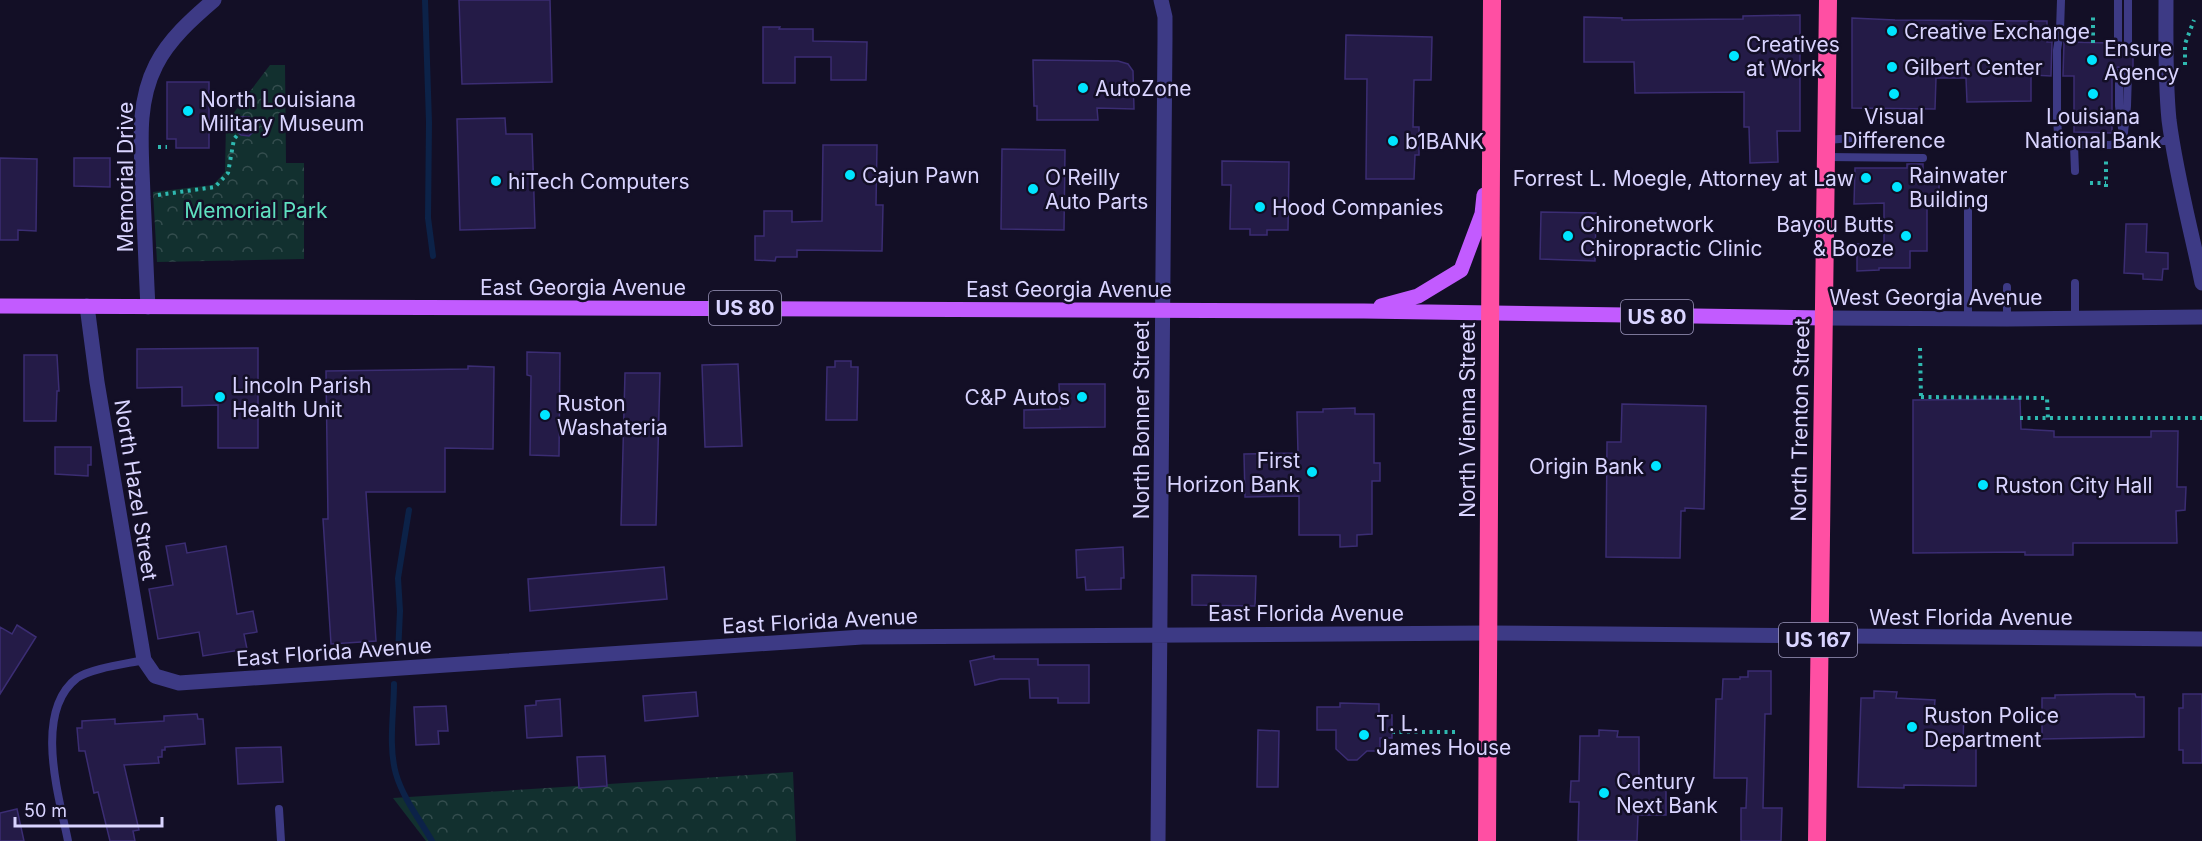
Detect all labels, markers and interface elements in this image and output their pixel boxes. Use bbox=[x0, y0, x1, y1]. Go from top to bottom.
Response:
place label: Creative Exchange bbox=[1904, 19, 2090, 44]
marker: Creative Exchange bbox=[1885, 24, 1899, 38]
place label: Creatives at Work bbox=[1746, 32, 1840, 81]
place label: Ensure Agency bbox=[2104, 36, 2180, 85]
marker: Creatives at Work bbox=[1727, 49, 1741, 63]
marker: Ensure Agency bbox=[2085, 53, 2099, 67]
place label: Gilbert Center bbox=[1904, 55, 2043, 80]
marker: Gilbert Center bbox=[1885, 60, 1899, 74]
place label: AutoZone bbox=[1095, 76, 1192, 101]
marker: AutoZone bbox=[1076, 81, 1090, 95]
place label: North Louisiana Military Museum bbox=[200, 87, 364, 136]
marker: Visual Difference bbox=[1887, 87, 1901, 101]
marker: Louisiana National Bank bbox=[2086, 87, 2100, 101]
street label: Memorial Drive bbox=[113, 102, 138, 252]
marker: North Louisiana Military Museum bbox=[181, 104, 195, 118]
place label: Visual Difference bbox=[1842, 104, 1946, 153]
place label: Louisiana National Bank bbox=[2025, 104, 2162, 153]
place label: b1BANK bbox=[1405, 129, 1484, 154]
marker: b1BANK bbox=[1386, 134, 1400, 148]
place label: Cajun Pawn bbox=[862, 163, 980, 188]
place label: Rainwater Building bbox=[1909, 163, 2008, 212]
place label: O'Reilly Auto Parts bbox=[1045, 165, 1148, 214]
place label: Forrest L. Moegle, Attorney at Law bbox=[1513, 166, 1854, 191]
marker: Cajun Pawn bbox=[843, 168, 857, 182]
place label: hiTech Computers bbox=[508, 169, 689, 194]
marker: Forrest L. Moegle, Attorney at Law bbox=[1859, 171, 1873, 185]
marker: hiTech Computers bbox=[489, 174, 503, 188]
marker: Rainwater Building bbox=[1890, 180, 1904, 194]
marker: O'Reilly Auto Parts bbox=[1026, 182, 1040, 196]
place label: Hood Companies bbox=[1272, 195, 1444, 220]
park label: Memorial Park bbox=[184, 198, 328, 223]
marker: Hood Companies bbox=[1253, 200, 1267, 214]
place label: Chironetwork Chiropractic Clinic bbox=[1580, 212, 1762, 261]
place label: Bayou Butts & Booze bbox=[1776, 212, 1894, 261]
marker: Chironetwork Chiropractic Clinic bbox=[1561, 229, 1575, 243]
marker: Bayou Butts & Booze bbox=[1899, 229, 1913, 243]
street label: East Georgia Avenue bbox=[480, 275, 686, 300]
street label: East Georgia Avenue bbox=[966, 277, 1172, 302]
street label: West Georgia Avenue bbox=[1829, 285, 2043, 310]
road number: US 80 bbox=[709, 291, 781, 325]
road number: US 80 bbox=[1621, 300, 1693, 334]
street label: North Trenton Street bbox=[1786, 318, 1814, 522]
street label: North Bonner Street bbox=[1129, 321, 1154, 519]
street label: North Vienna Street bbox=[1455, 322, 1480, 518]
place label: Lincoln Parish Health Unit bbox=[232, 373, 371, 422]
place label: C&P Autos bbox=[965, 385, 1070, 410]
marker: Lincoln Parish Health Unit bbox=[213, 390, 227, 404]
marker: C&P Autos bbox=[1075, 390, 1089, 404]
place label: Ruston Washateria bbox=[557, 391, 668, 440]
street label: North Hazel Street bbox=[109, 398, 163, 582]
marker: Ruston Washateria bbox=[538, 408, 552, 422]
place label: First Horizon Bank bbox=[1167, 448, 1300, 497]
place label: Origin Bank bbox=[1529, 454, 1644, 479]
marker: Origin Bank bbox=[1649, 459, 1663, 473]
marker: First Horizon Bank bbox=[1305, 465, 1319, 479]
place label: Ruston City Hall bbox=[1995, 473, 2153, 498]
marker: Ruston City Hall bbox=[1976, 478, 1990, 492]
street label: East Florida Avenue bbox=[1208, 601, 1404, 626]
street label: East Florida Avenue bbox=[721, 603, 919, 639]
street label: West Florida Avenue bbox=[1869, 605, 2073, 630]
road number: US 167 bbox=[1779, 623, 1857, 657]
street label: East Florida Avenue bbox=[235, 633, 433, 671]
place label: Ruston Police Department bbox=[1924, 703, 2059, 752]
place label: T. L. James House bbox=[1376, 711, 1511, 760]
marker: Ruston Police Department bbox=[1905, 720, 1919, 734]
marker: T. L. James House bbox=[1357, 728, 1371, 742]
place label: Century Next Bank bbox=[1616, 769, 1718, 818]
marker: Century Next Bank bbox=[1597, 786, 1611, 800]
scale bar bbox=[15, 790, 162, 828]
text: 50 m bbox=[24, 800, 67, 821]

